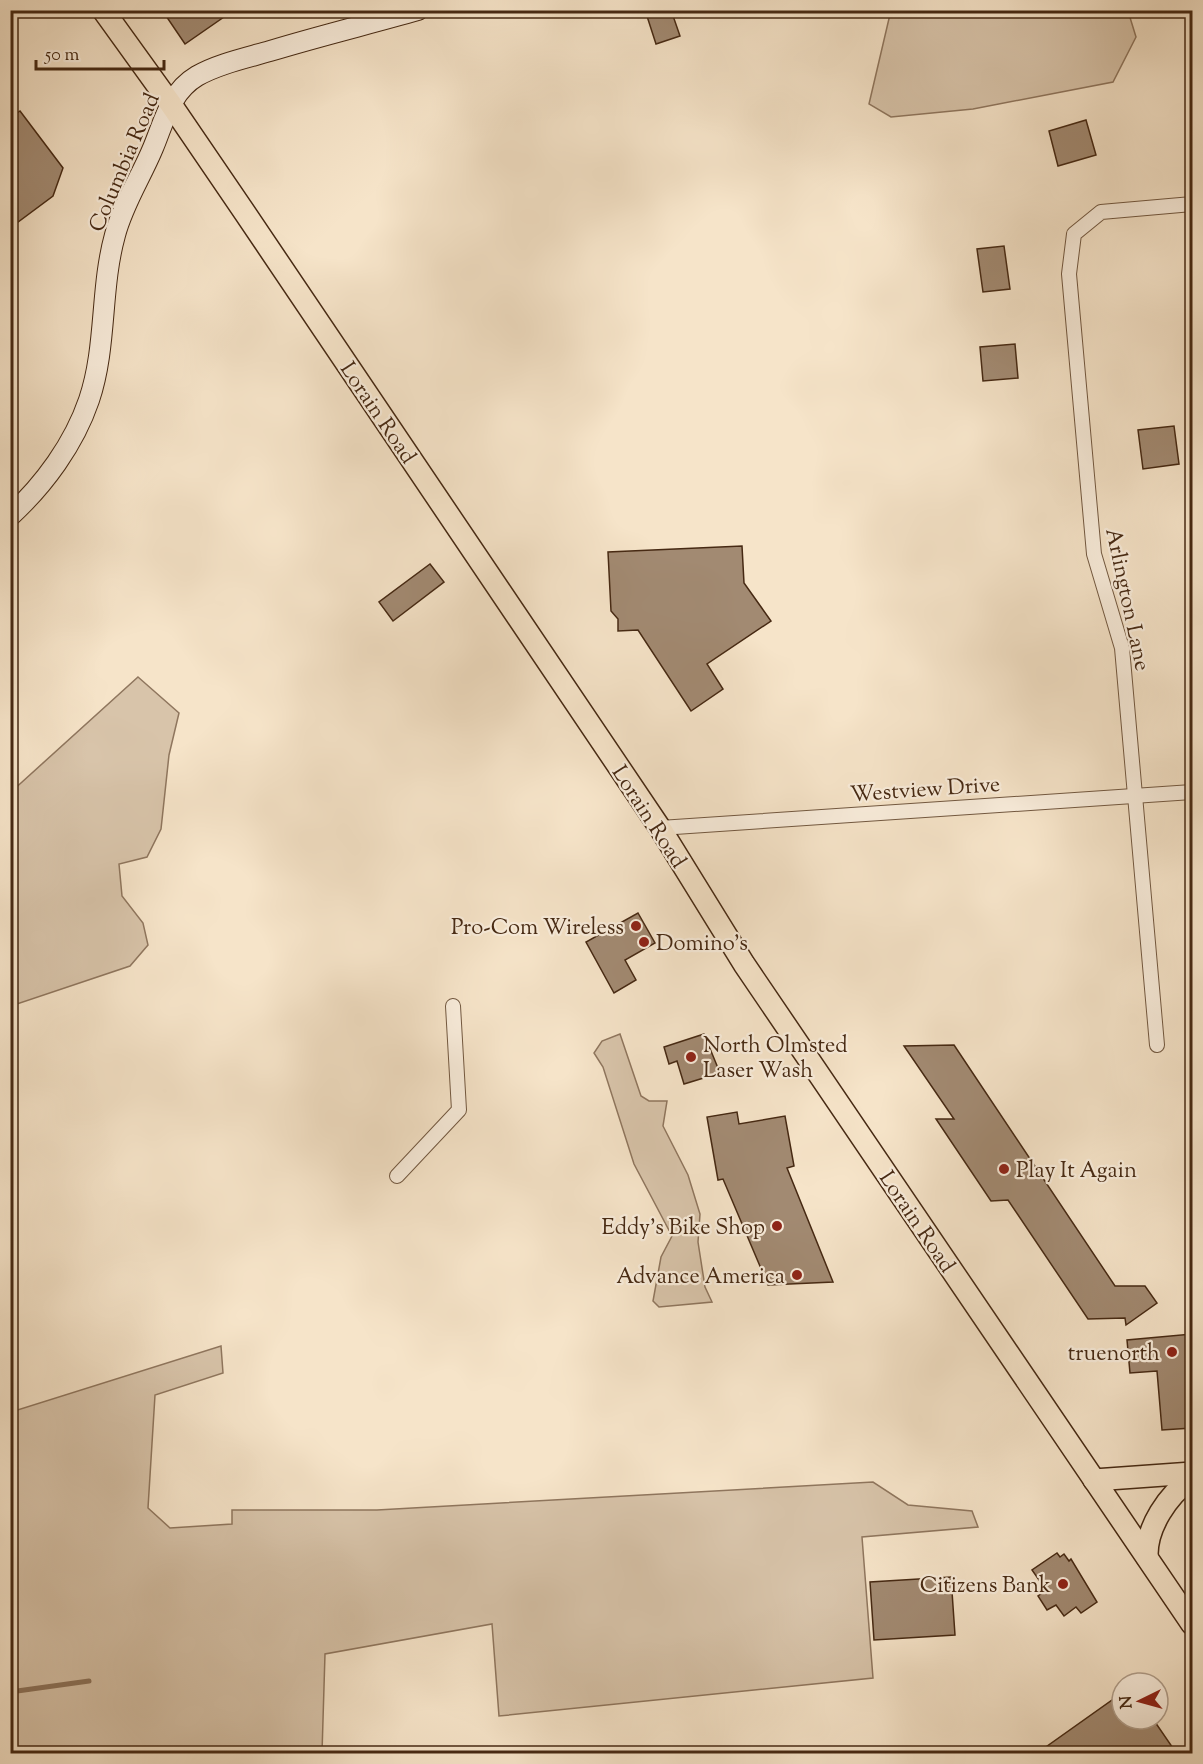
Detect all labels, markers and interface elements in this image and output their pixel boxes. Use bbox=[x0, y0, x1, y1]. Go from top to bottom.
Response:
scale bar bbox=[36, 33, 164, 71]
text: 50 m bbox=[44, 43, 80, 69]
street label: Columbia Road bbox=[82, 89, 169, 238]
street label: Lorain Road bbox=[331, 356, 423, 471]
street label: Arlington Lane bbox=[1095, 525, 1157, 674]
street label: Lorain Road bbox=[602, 760, 693, 875]
street label: Westview Drive bbox=[849, 770, 1001, 812]
place label: Pro-Com Wireless bbox=[451, 913, 624, 945]
marker: Pro-Com Wireless bbox=[629, 919, 643, 933]
place label: Domino's bbox=[656, 929, 748, 961]
marker: Domino's bbox=[637, 935, 651, 949]
place label: North Olmsted Laser Wash bbox=[703, 1031, 848, 1088]
marker: North Olmsted Laser Wash bbox=[684, 1050, 698, 1064]
place label: Play It Again bbox=[1016, 1156, 1137, 1188]
marker: Play It Again bbox=[997, 1162, 1011, 1176]
street label: Lorain Road bbox=[870, 1165, 962, 1280]
place label: Eddy's Bike Shop bbox=[601, 1213, 765, 1245]
marker: Eddy's Bike Shop bbox=[770, 1219, 784, 1233]
place label: Advance America bbox=[616, 1262, 785, 1294]
marker: Advance America bbox=[790, 1268, 804, 1282]
place label: truenorth bbox=[1068, 1339, 1160, 1371]
marker: truenorth bbox=[1165, 1345, 1179, 1359]
place label: Citizens Bank bbox=[920, 1571, 1051, 1603]
marker: Citizens Bank bbox=[1056, 1577, 1070, 1591]
north arrow bbox=[1110, 1671, 1170, 1731]
text: N bbox=[1116, 1695, 1140, 1709]

